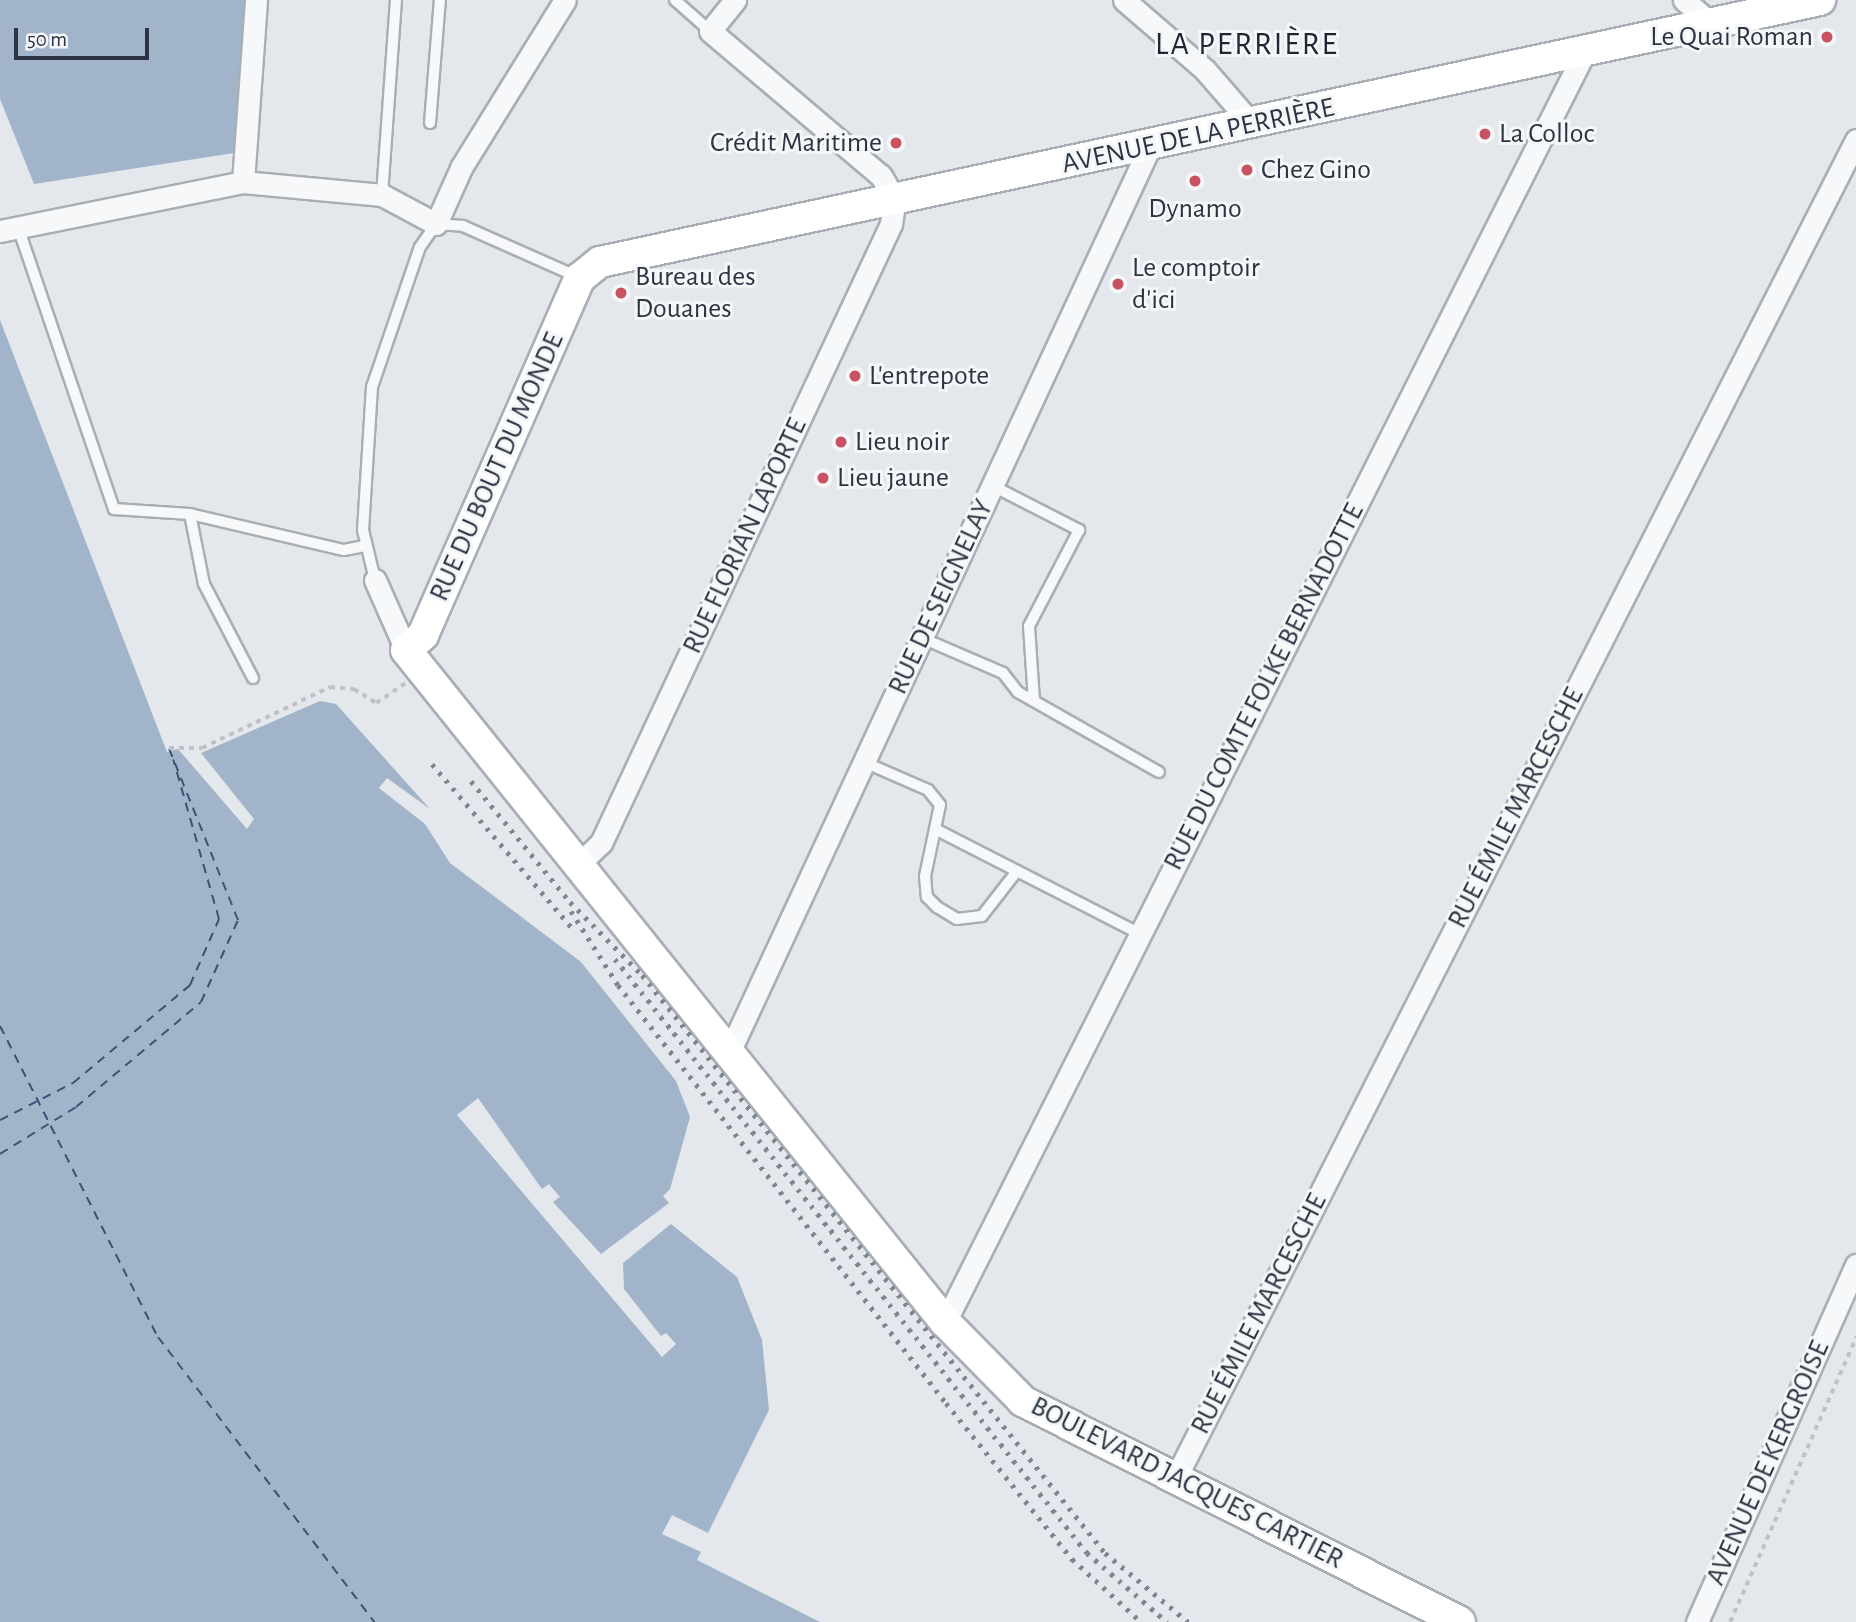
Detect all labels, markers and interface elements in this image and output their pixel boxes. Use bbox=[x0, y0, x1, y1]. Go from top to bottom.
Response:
scale bar bbox=[18, 14, 152, 58]
place label: Le Quai Roman bbox=[1650, 20, 1813, 54]
district label: LA PERRIÈRE bbox=[1156, 25, 1338, 63]
text: 50 m bbox=[27, 29, 67, 50]
marker: Le Quai Roman bbox=[1819, 29, 1835, 45]
street label: AVENUE DE LA PERRIÈRE bbox=[1059, 91, 1337, 181]
place label: La Colloc bbox=[1499, 117, 1594, 151]
place label: Crédit Maritime bbox=[710, 126, 882, 160]
marker: La Colloc bbox=[1477, 126, 1493, 142]
marker: Crédit Maritime bbox=[888, 135, 904, 151]
place label: Chez Gino bbox=[1261, 153, 1371, 187]
marker: Chez Gino bbox=[1239, 162, 1255, 178]
marker: Dynamo bbox=[1187, 173, 1203, 189]
place label: Dynamo bbox=[1148, 192, 1242, 226]
place label: Le comptoir d'ici bbox=[1132, 251, 1260, 317]
place label: Bureau des Douanes bbox=[635, 260, 756, 326]
marker: Le comptoir d'ici bbox=[1110, 276, 1126, 292]
marker: Bureau des Douanes bbox=[613, 285, 629, 301]
street label: RUE DU BOUT DU MONDE bbox=[423, 328, 571, 606]
place label: L'entrepote bbox=[869, 359, 989, 393]
marker: L'entrepote bbox=[847, 368, 863, 384]
street label: RUE FLORIAN LAPORTE bbox=[676, 413, 814, 659]
place label: Lieu noir bbox=[855, 425, 949, 459]
marker: Lieu noir bbox=[833, 434, 849, 450]
place label: Lieu jaune bbox=[837, 461, 949, 495]
marker: Lieu jaune bbox=[815, 470, 831, 486]
street label: RUE DE SEIGNELAY bbox=[881, 494, 1001, 700]
street label: RUE DU COMTE FOLKE BERNADOTTE bbox=[1157, 498, 1371, 876]
street label: RUE ÉMILE MARCESCHE bbox=[1441, 682, 1591, 934]
street label: RUE ÉMILE MARCESCHE bbox=[1184, 1188, 1334, 1440]
street label: AVENUE DE KERGROISE bbox=[1699, 1336, 1837, 1590]
street label: BOULEVARD JACQUES CARTIER bbox=[1025, 1389, 1349, 1577]

